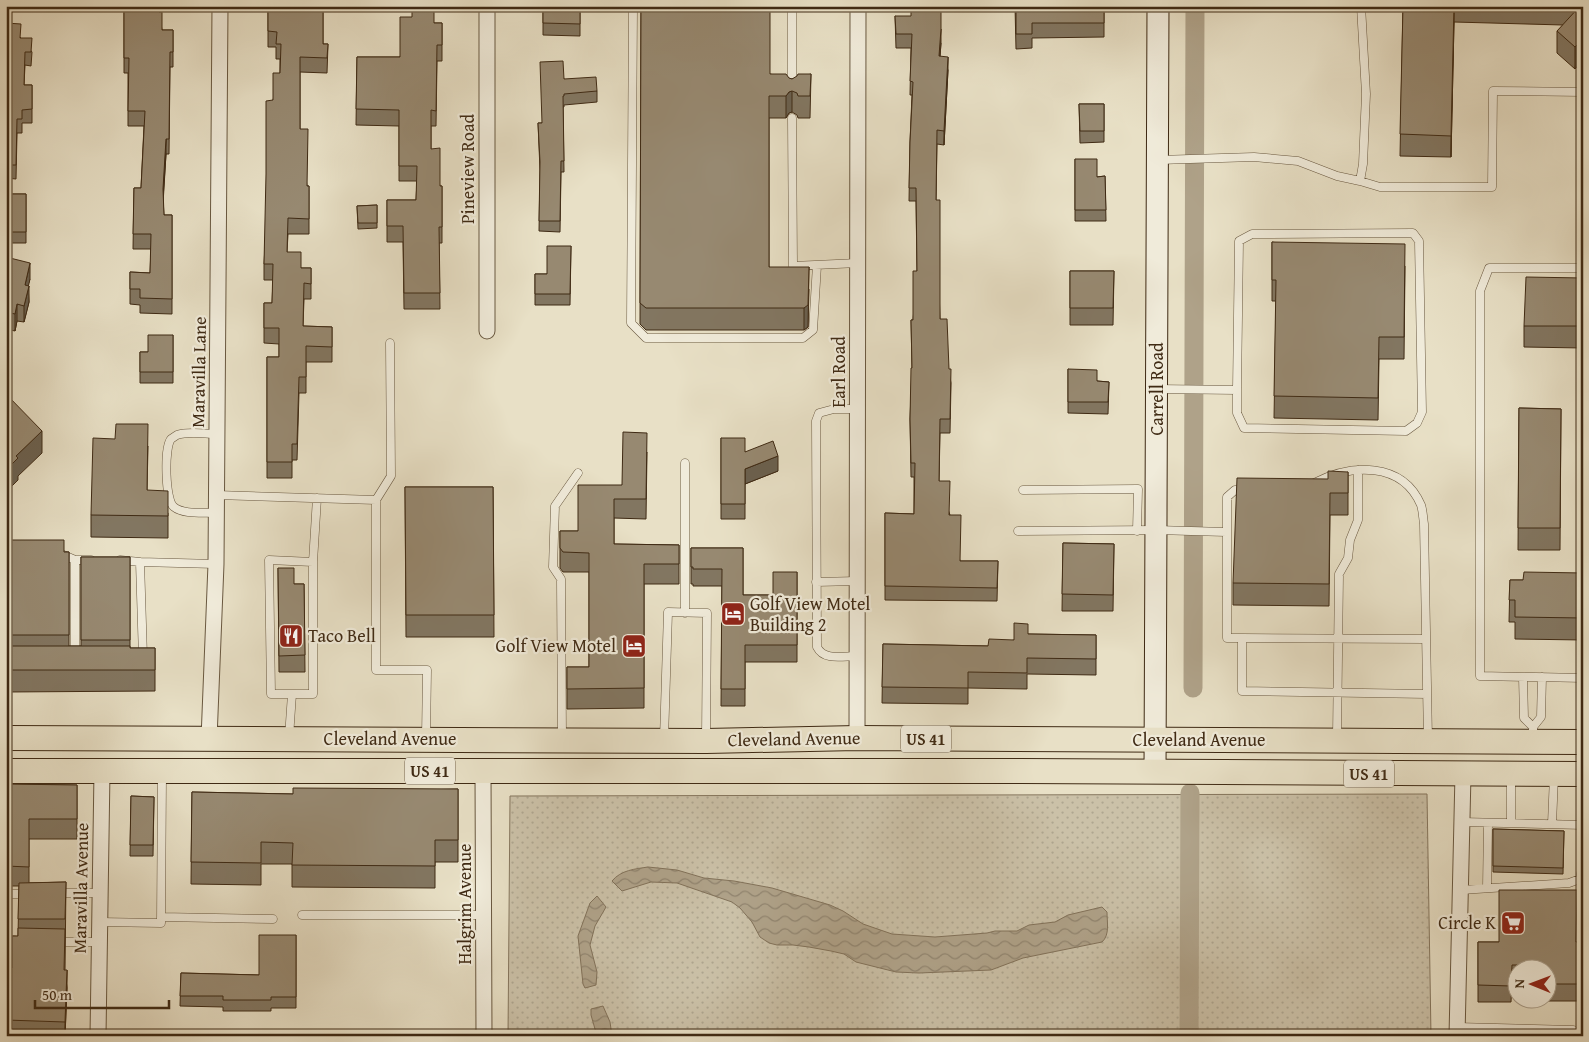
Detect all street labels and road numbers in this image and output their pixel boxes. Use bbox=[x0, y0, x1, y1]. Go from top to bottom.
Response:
street label: Pineview Road bbox=[454, 114, 481, 224]
street label: Maravilla Lane bbox=[184, 316, 213, 428]
street label: Earl Road bbox=[825, 336, 852, 408]
street label: Carrell Road bbox=[1143, 342, 1170, 436]
street label: Cleveland Avenue bbox=[727, 724, 861, 753]
street label: Cleveland Avenue bbox=[324, 725, 456, 752]
road number: US 41 bbox=[901, 726, 951, 752]
street label: Cleveland Avenue bbox=[1133, 726, 1265, 753]
road number: US 41 bbox=[405, 758, 455, 784]
road number: US 41 bbox=[1344, 761, 1394, 788]
street label: Maravilla Avenue bbox=[66, 822, 95, 954]
street label: Halgrim Avenue bbox=[451, 844, 478, 964]

